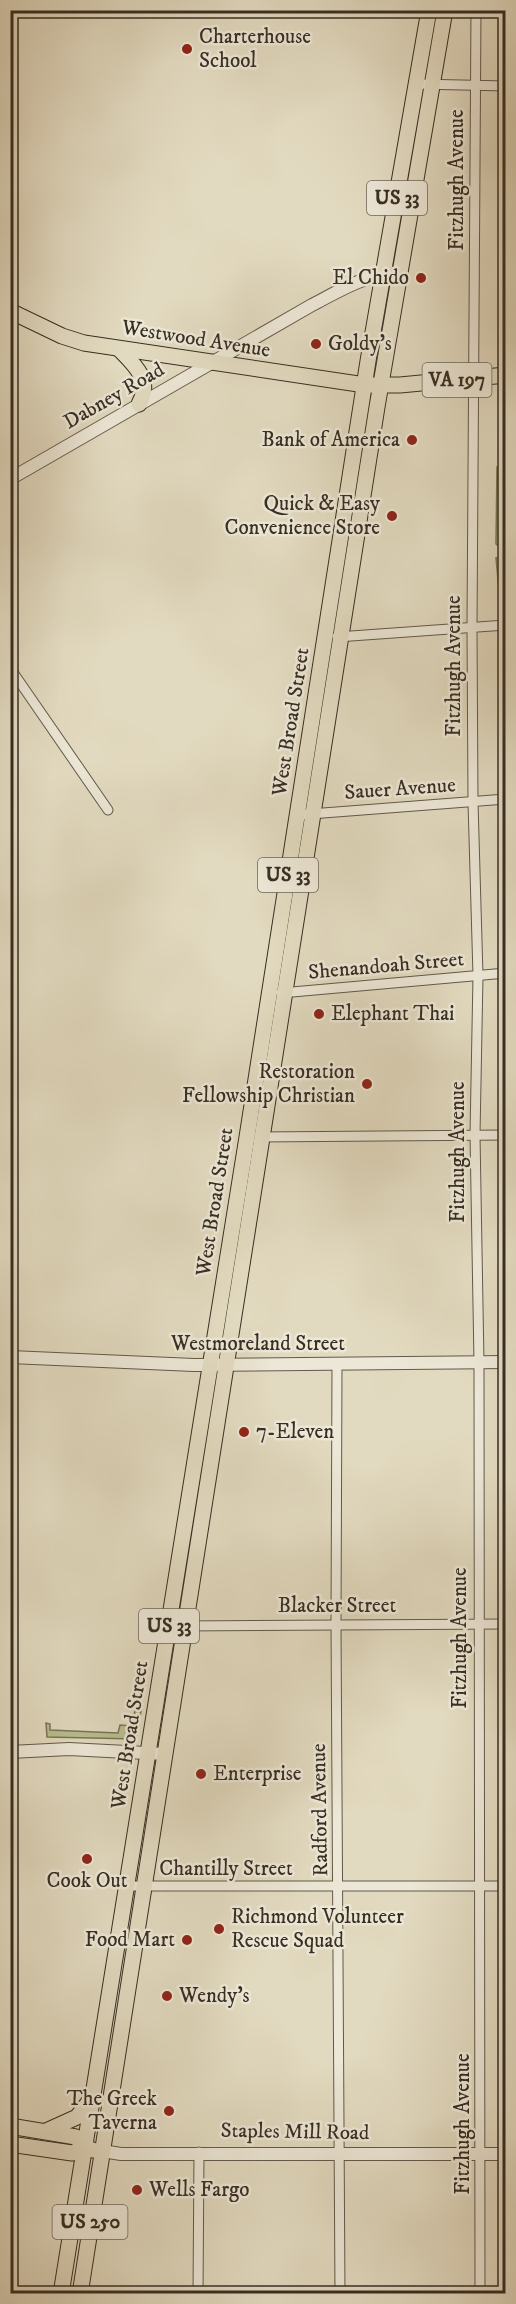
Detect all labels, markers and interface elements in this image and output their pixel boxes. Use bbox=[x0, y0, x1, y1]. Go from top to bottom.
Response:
place label: Charterhouse School bbox=[199, 24, 311, 74]
marker: Charterhouse School bbox=[180, 42, 194, 56]
street label: Fitzhugh Avenue bbox=[444, 109, 470, 251]
road number: US 33 bbox=[367, 181, 427, 215]
place label: El Chido bbox=[332, 265, 409, 291]
marker: El Chido bbox=[414, 271, 428, 285]
street label: Westwood Avenue bbox=[119, 314, 272, 364]
place label: Goldy's bbox=[328, 331, 392, 357]
marker: Goldy's bbox=[309, 337, 323, 351]
street label: Dabney Road bbox=[59, 357, 169, 435]
road number: VA 197 bbox=[422, 363, 492, 397]
place label: Bank of America bbox=[262, 427, 400, 453]
marker: Bank of America bbox=[405, 433, 419, 447]
place label: Quick & Easy Convenience Store bbox=[224, 491, 381, 541]
marker: Quick & Easy Convenience Store bbox=[385, 509, 399, 523]
street label: Fitzhugh Avenue bbox=[441, 595, 467, 737]
street label: West Broad Street bbox=[266, 646, 316, 799]
street label: Sauer Avenue bbox=[343, 772, 457, 806]
road number: US 33 bbox=[258, 858, 318, 892]
street label: Shenandoah Street bbox=[307, 946, 465, 986]
place label: Elephant Thai bbox=[331, 1001, 455, 1027]
marker: Elephant Thai bbox=[312, 1007, 326, 1021]
place label: Restoration Fellowship Christian bbox=[182, 1059, 355, 1109]
marker: Restoration Fellowship Christian bbox=[360, 1077, 374, 1091]
street label: Fitzhugh Avenue bbox=[445, 1081, 471, 1223]
street label: West Broad Street bbox=[190, 1126, 240, 1279]
street label: Westmoreland Street bbox=[170, 1331, 345, 1357]
place label: 7-Eleven bbox=[256, 1419, 334, 1445]
marker: 7-Eleven bbox=[237, 1425, 251, 1439]
street label: Fitzhugh Avenue bbox=[447, 1567, 473, 1709]
street label: Blacker Street bbox=[278, 1593, 396, 1619]
road number: US 33 bbox=[139, 1609, 199, 1643]
street label: West Broad Street bbox=[105, 1659, 155, 1812]
street label: Radford Avenue bbox=[306, 1743, 334, 1877]
place label: Enterprise bbox=[213, 1761, 302, 1787]
marker: Enterprise bbox=[194, 1767, 208, 1781]
marker: Cook Out bbox=[80, 1852, 94, 1866]
street label: Chantilly Street bbox=[159, 1856, 293, 1882]
place label: Cook Out bbox=[47, 1868, 128, 1894]
place label: Richmond Volunteer Rescue Squad bbox=[231, 1904, 404, 1954]
marker: Richmond Volunteer Rescue Squad bbox=[212, 1922, 226, 1936]
place label: Food Mart bbox=[85, 1927, 175, 1953]
marker: Food Mart bbox=[180, 1933, 194, 1947]
place label: Wendy's bbox=[178, 1983, 250, 2009]
marker: Wendy's bbox=[160, 1989, 174, 2003]
street label: Fitzhugh Avenue bbox=[450, 2053, 476, 2195]
place label: The Greek Taverna bbox=[67, 2086, 158, 2136]
marker: The Greek Taverna bbox=[162, 2104, 176, 2118]
street label: Staples Mill Road bbox=[220, 2118, 370, 2146]
place label: Wells Fargo bbox=[148, 2177, 249, 2203]
marker: Wells Fargo bbox=[130, 2183, 144, 2197]
road number: US 250 bbox=[52, 2205, 128, 2239]

